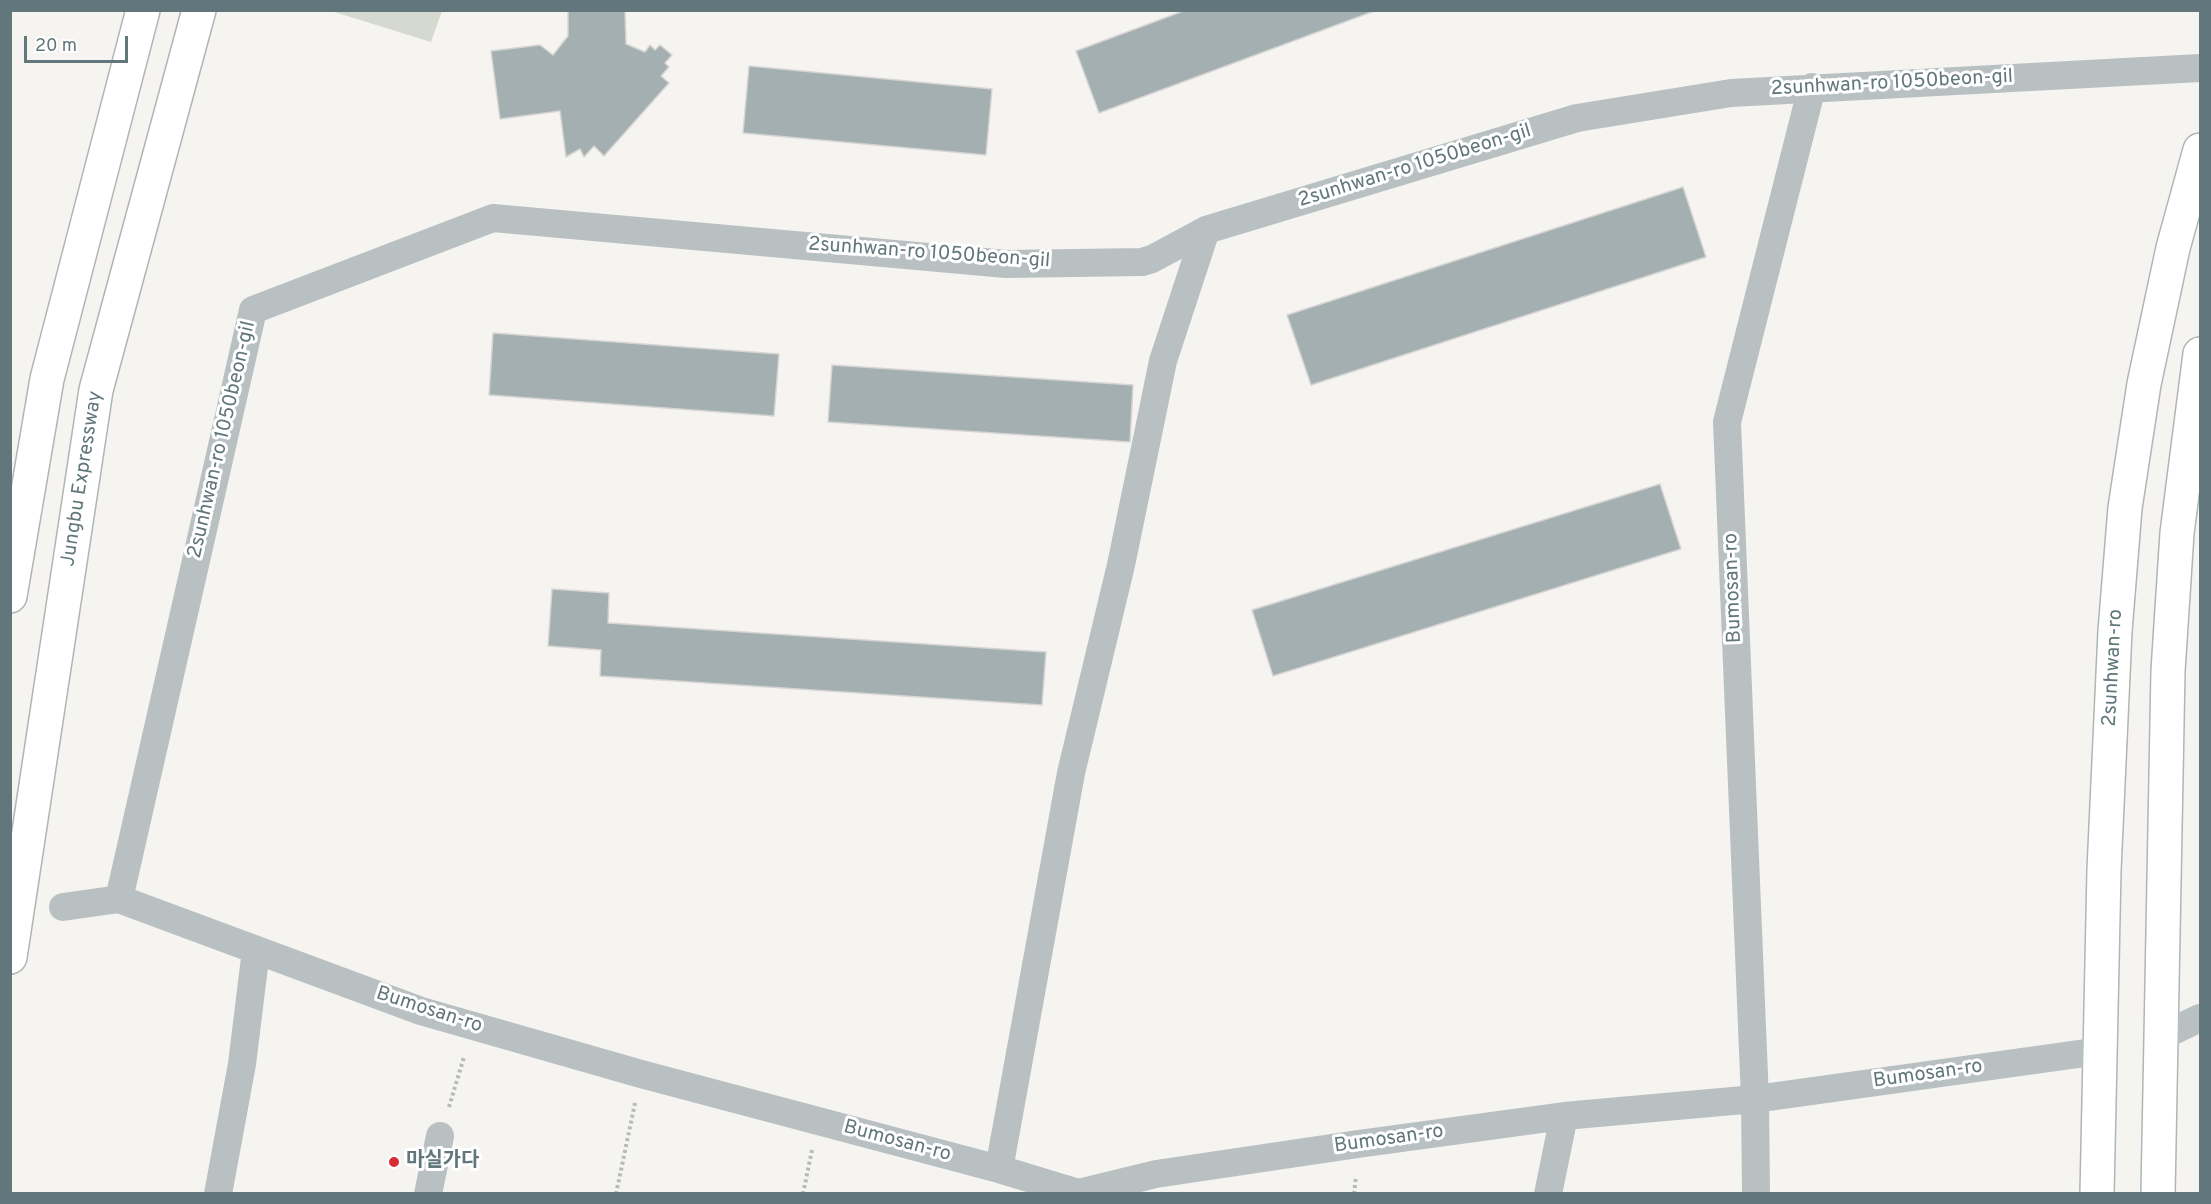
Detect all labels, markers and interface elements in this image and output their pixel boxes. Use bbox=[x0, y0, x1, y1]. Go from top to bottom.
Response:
scale bar bbox=[27, 24, 130, 62]
text: 20 m bbox=[35, 35, 77, 58]
street label: 2sunhwan-ro 1050beon-gil bbox=[1770, 66, 2014, 102]
street label: 2sunhwan-ro 1050beon-gil bbox=[1296, 120, 1534, 214]
street label: 2sunhwan-ro 1050beon-gil bbox=[807, 234, 1051, 274]
street label: 2sunhwan-ro 1050beon-gil bbox=[184, 319, 262, 561]
street label: Jungbu Expressway bbox=[57, 389, 109, 569]
street label: Bumosan-ro bbox=[1720, 532, 1748, 644]
street label: 2sunhwan-ro bbox=[2099, 609, 2129, 727]
street label: Bumosan-ro bbox=[373, 983, 485, 1039]
street label: Bumosan-ro bbox=[1872, 1055, 1984, 1095]
street label: Bumosan-ro bbox=[841, 1116, 953, 1168]
street label: Bumosan-ro bbox=[1333, 1120, 1445, 1160]
place label: 마실가다 bbox=[406, 1150, 480, 1174]
marker: 마실가다 bbox=[387, 1155, 401, 1169]

